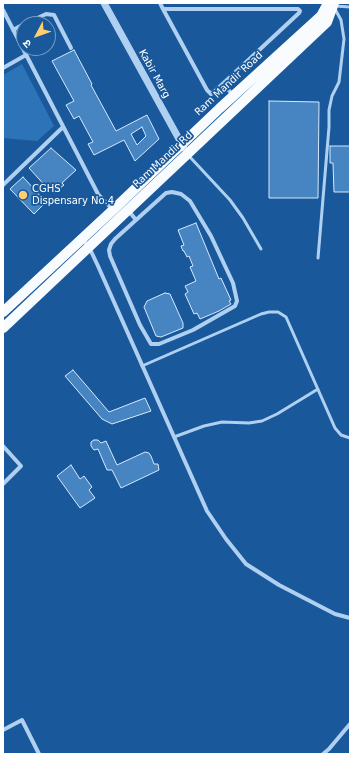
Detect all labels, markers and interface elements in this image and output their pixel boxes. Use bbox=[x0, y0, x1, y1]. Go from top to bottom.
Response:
north arrow bbox=[16, 16, 56, 56]
text: उ bbox=[20, 37, 34, 50]
street label: Kabir Marg bbox=[136, 47, 172, 101]
street label: Ram Mandir Road bbox=[193, 49, 265, 119]
street label: Ram Mandir Rd bbox=[131, 129, 195, 191]
place label: CGHS Dispensary No.4 bbox=[32, 183, 114, 206]
marker: CGHS Dispensary No.4 bbox=[17, 189, 29, 201]

